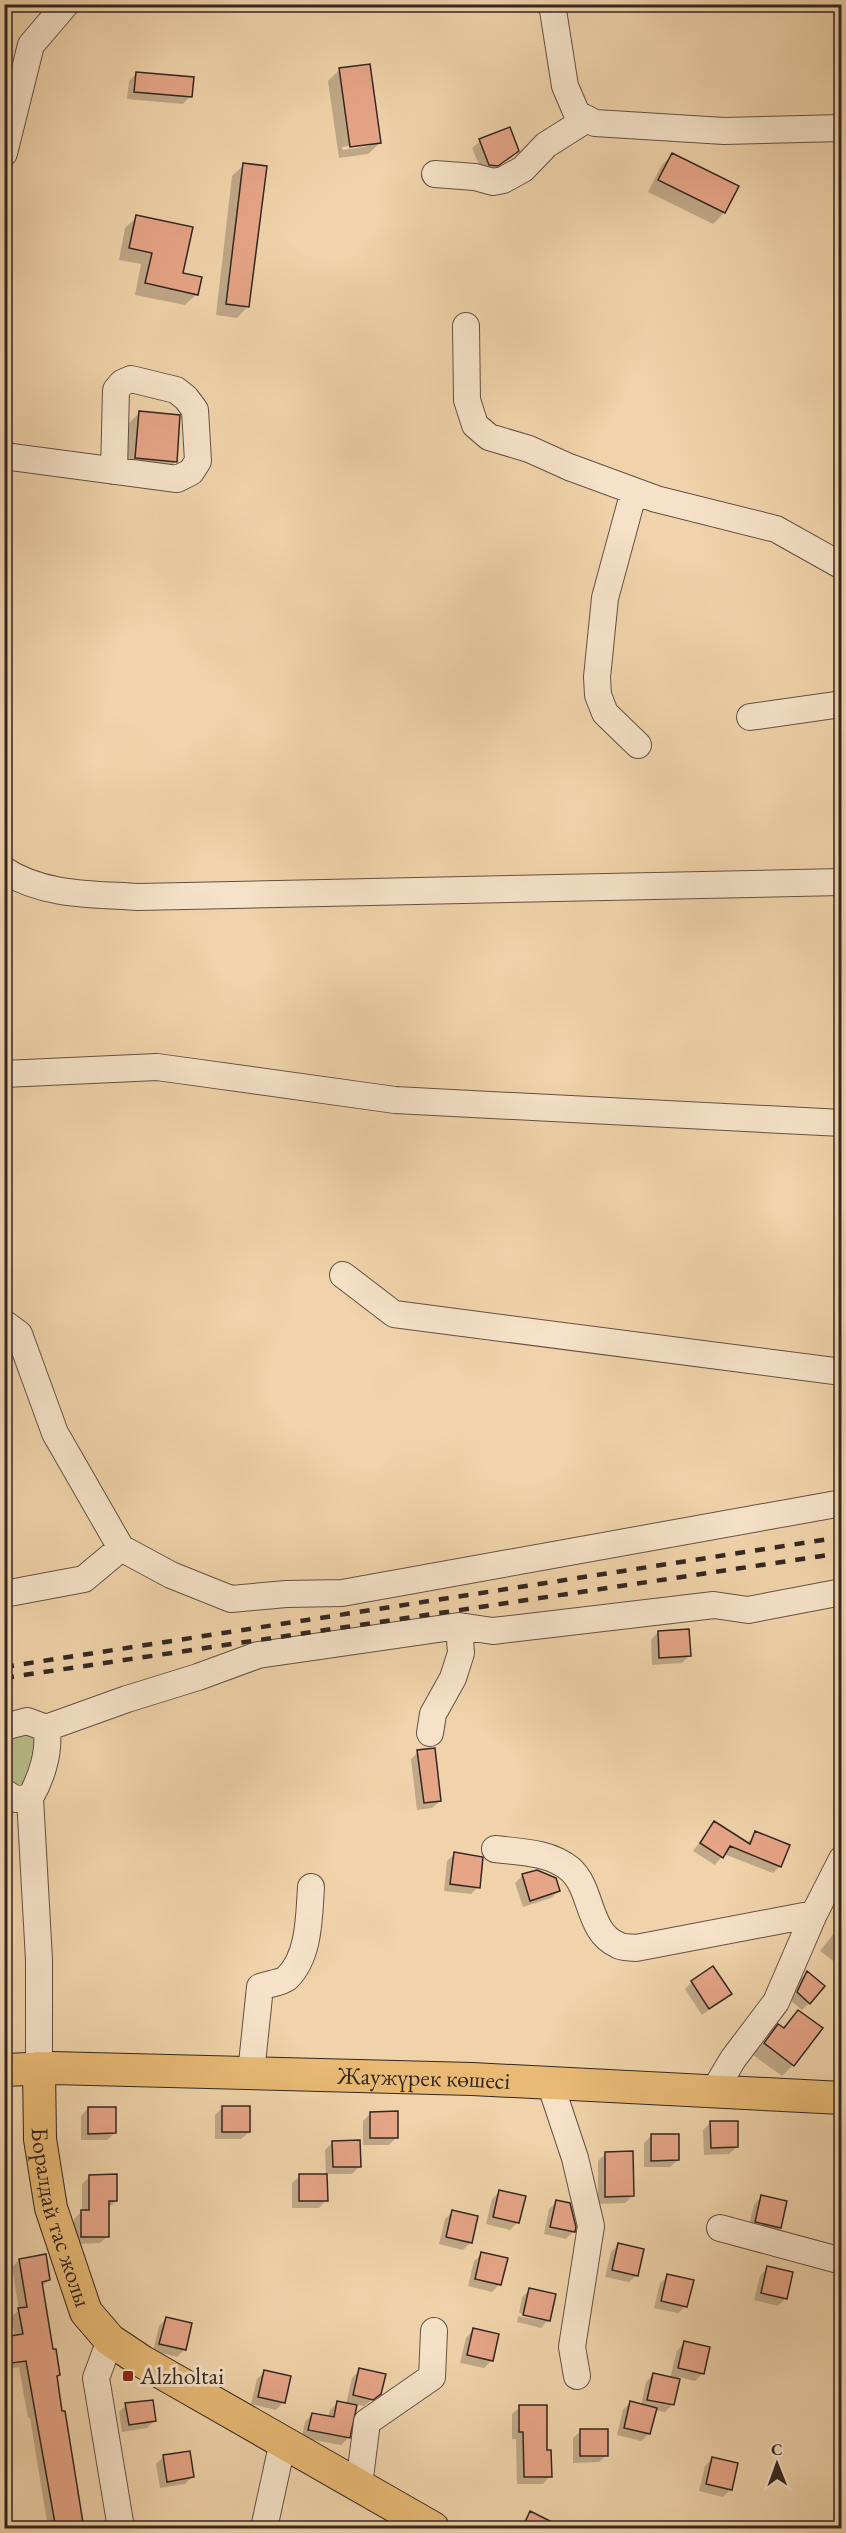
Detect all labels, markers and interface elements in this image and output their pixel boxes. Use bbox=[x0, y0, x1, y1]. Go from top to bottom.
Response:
street label: Жаужүрек көшесі bbox=[336, 2059, 511, 2096]
street label: Боралдай тас жолы bbox=[25, 2127, 99, 2311]
place label: Alzholtai bbox=[139, 2360, 224, 2391]
marker: Alzholtai bbox=[121, 2369, 135, 2383]
north arrow bbox=[747, 2434, 807, 2494]
text: С bbox=[771, 2439, 783, 2460]

